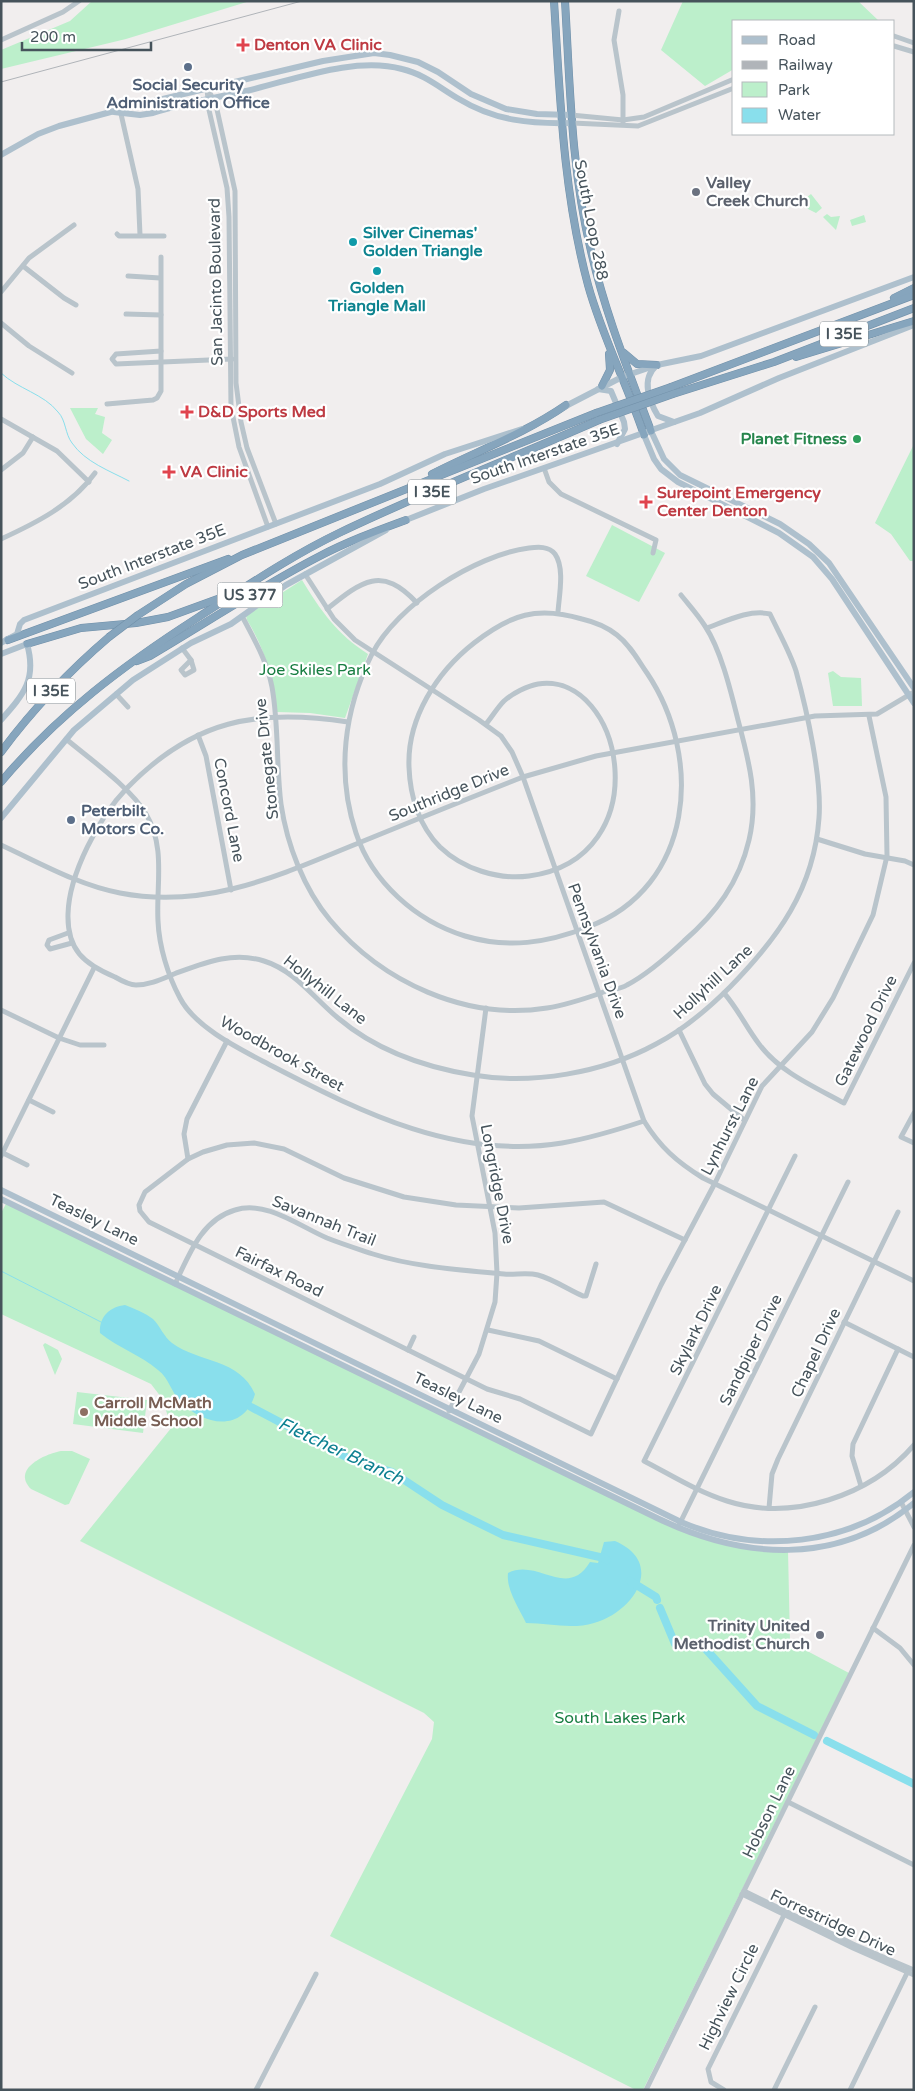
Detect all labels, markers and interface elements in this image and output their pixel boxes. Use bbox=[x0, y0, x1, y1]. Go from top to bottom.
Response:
scale bar bbox=[22, 20, 151, 52]
legend bbox=[732, 20, 895, 135]
text: 200 m bbox=[30, 28, 76, 46]
text: Road bbox=[778, 31, 816, 49]
place label: Denton VA Clinic bbox=[254, 35, 382, 55]
marker: Denton VA Clinic bbox=[236, 38, 250, 52]
text: Railway bbox=[778, 56, 833, 74]
marker: Social Security Administration Office bbox=[182, 61, 194, 73]
place label: Social Security Administration Office bbox=[106, 75, 270, 113]
text: Park bbox=[778, 81, 810, 99]
text: Water bbox=[778, 106, 821, 124]
street label: South Loop 288 bbox=[570, 158, 612, 282]
place label: Valley Creek Church bbox=[706, 173, 809, 211]
marker: Valley Creek Church bbox=[690, 186, 702, 198]
street label: San Jacinto Boulevard bbox=[205, 198, 227, 366]
place label: Silver Cinemas' Golden Triangle bbox=[363, 223, 483, 261]
marker: Silver Cinemas' Golden Triangle bbox=[347, 236, 359, 248]
marker: Golden Triangle Mall bbox=[371, 265, 383, 277]
place label: Golden Triangle Mall bbox=[327, 278, 426, 316]
road number: I 35E bbox=[820, 322, 868, 346]
place label: D&D Sports Med bbox=[198, 402, 326, 422]
marker: D&D Sports Med bbox=[180, 405, 194, 419]
street label: South Interstate 35E bbox=[468, 419, 622, 489]
place label: Planet Fitness bbox=[740, 429, 847, 449]
marker: Planet Fitness bbox=[851, 433, 863, 445]
place label: VA Clinic bbox=[180, 462, 248, 482]
marker: VA Clinic bbox=[162, 465, 176, 479]
road number: I 35E bbox=[408, 480, 456, 504]
place label: Surepoint Emergency Center Denton bbox=[657, 483, 821, 521]
marker: Surepoint Emergency Center Denton bbox=[639, 495, 653, 509]
street label: South Interstate 35E bbox=[75, 520, 229, 594]
road number: US 377 bbox=[218, 582, 282, 608]
park label: Joe Skiles Park bbox=[259, 660, 371, 680]
road number: I 35E bbox=[27, 678, 75, 704]
street label: Stonegate Drive bbox=[251, 698, 283, 820]
street label: Concord Lane bbox=[209, 756, 249, 864]
street label: Southridge Drive bbox=[386, 760, 512, 826]
place label: Peterbilt Motors Co. bbox=[81, 801, 164, 839]
marker: Peterbilt Motors Co. bbox=[65, 814, 77, 826]
street label: Pennsylvania Drive bbox=[563, 880, 631, 1022]
street label: Hollyhill Lane bbox=[669, 940, 757, 1024]
street label: Hollyhill Lane bbox=[279, 951, 371, 1029]
street label: Gatewood Drive bbox=[830, 972, 902, 1090]
street label: Woodbrook Street bbox=[216, 1012, 348, 1096]
street label: Lynhurst Lane bbox=[697, 1073, 763, 1179]
street label: Longridge Drive bbox=[476, 1122, 518, 1246]
street label: Teasley Lane bbox=[46, 1190, 142, 1250]
street label: Savannah Trail bbox=[269, 1191, 379, 1251]
street label: Fairfax Road bbox=[232, 1242, 326, 1302]
street label: Skylark Drive bbox=[665, 1281, 727, 1379]
street label: Sandpiper Drive bbox=[715, 1291, 787, 1409]
street label: Chapel Drive bbox=[787, 1305, 845, 1401]
street label: Teasley Lane bbox=[410, 1368, 506, 1428]
place label: Carroll McMath Middle School bbox=[94, 1393, 212, 1431]
marker: Carroll McMath Middle School bbox=[78, 1406, 90, 1418]
water label: Fletcher Branch bbox=[275, 1412, 408, 1490]
place label: Trinity United Methodist Church bbox=[673, 1616, 810, 1654]
marker: Trinity United Methodist Church bbox=[814, 1629, 826, 1641]
park label: South Lakes Park bbox=[554, 1708, 686, 1728]
street label: Hobson Lane bbox=[738, 1763, 800, 1861]
street label: Forrestridge Drive bbox=[767, 1885, 899, 1961]
street label: Highview Circle bbox=[694, 1940, 764, 2054]

